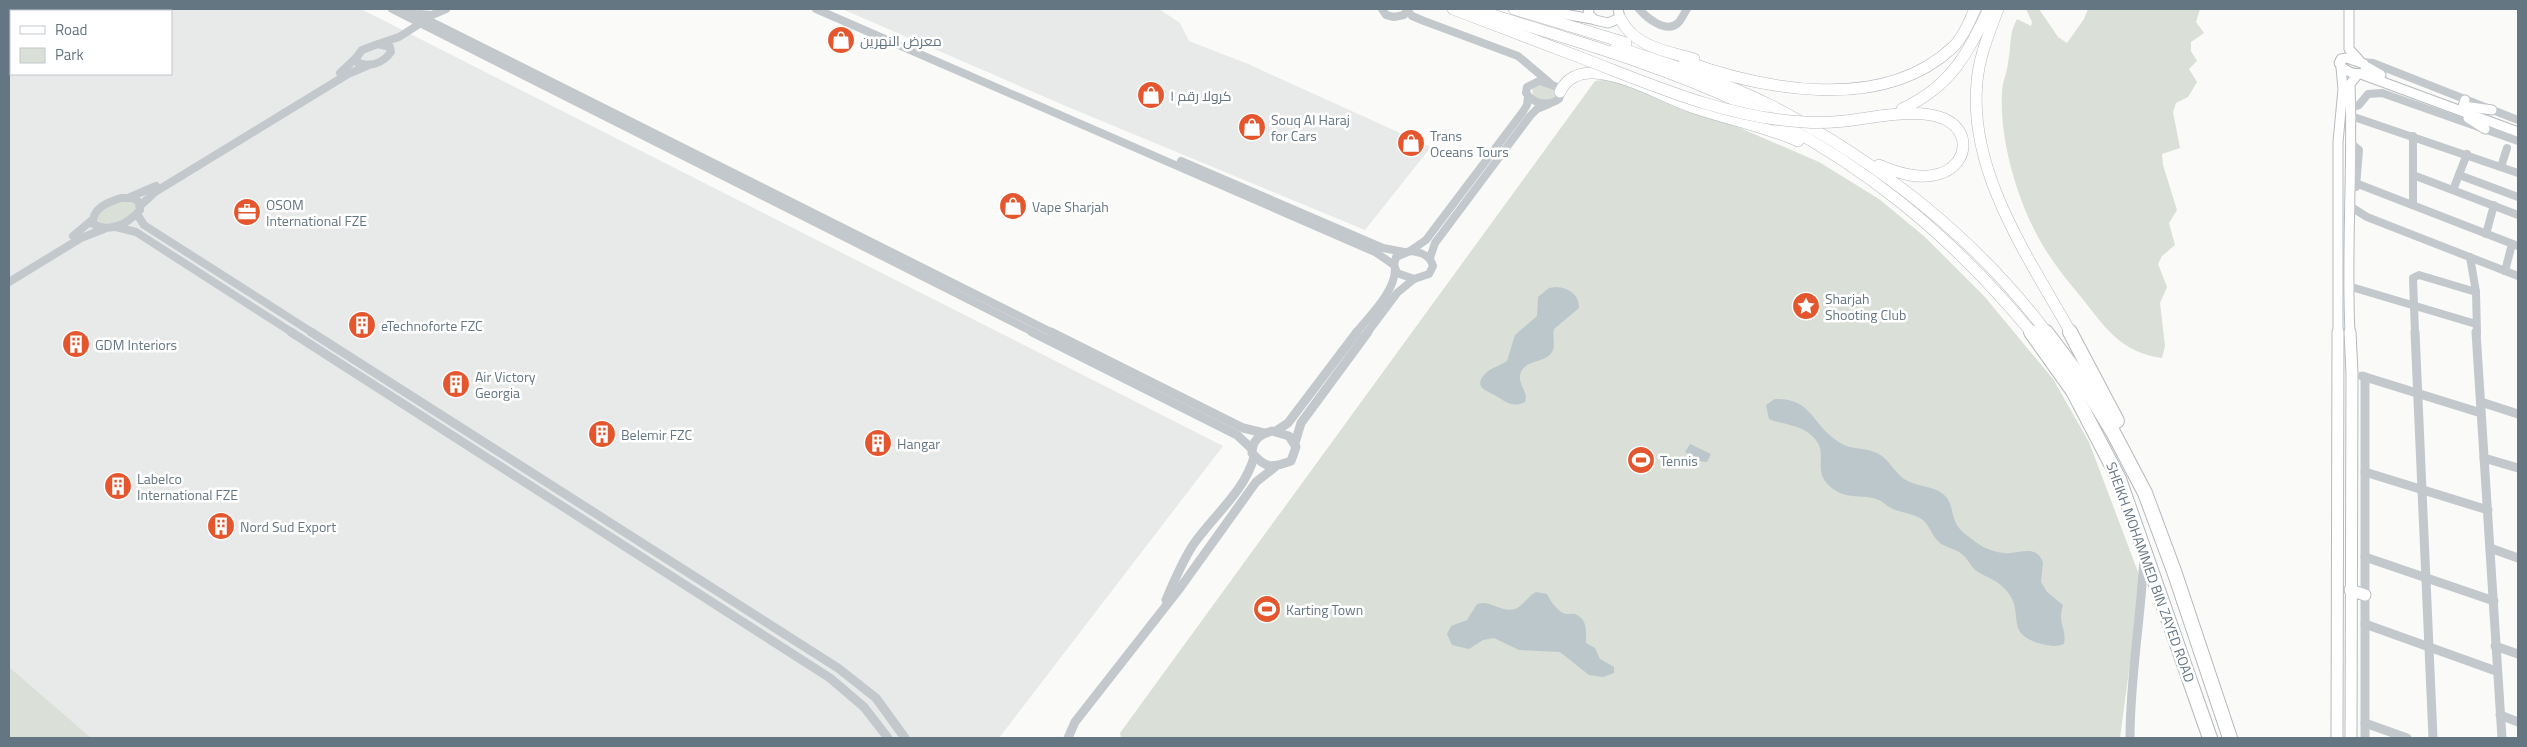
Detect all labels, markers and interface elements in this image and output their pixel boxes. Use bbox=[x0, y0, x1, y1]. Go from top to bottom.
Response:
legend bbox=[10, 10, 172, 75]
text: Road bbox=[55, 18, 87, 41]
shop icon: معرض النهرين bbox=[826, 25, 856, 55]
place label: معرض النهرين bbox=[860, 30, 942, 51]
text: Park bbox=[55, 43, 84, 66]
shop icon: كرولا رقم ١ bbox=[1136, 80, 1166, 110]
place label: كرولا رقم ١ bbox=[1170, 85, 1232, 106]
place label: Souq Al Haraj for Cars bbox=[1271, 109, 1350, 146]
shop icon: Souq Al Haraj for Cars bbox=[1237, 112, 1267, 142]
place label: Trans Oceans Tours bbox=[1430, 125, 1509, 162]
shop icon: Trans Oceans Tours bbox=[1396, 128, 1426, 158]
shop icon: Vape Sharjah bbox=[998, 191, 1028, 221]
place label: OSOM International FZE bbox=[266, 194, 367, 231]
place label: Vape Sharjah bbox=[1032, 196, 1109, 217]
office icon: OSOM International FZE bbox=[232, 197, 262, 227]
place label: Sharjah Shooting Club bbox=[1825, 288, 1906, 325]
place icon: Sharjah Shooting Club bbox=[1791, 291, 1821, 321]
building icon: eTechnoforte FZC bbox=[347, 310, 377, 340]
place label: eTechnoforte FZC bbox=[381, 315, 483, 336]
building icon: GDM Interiors bbox=[61, 329, 91, 359]
place label: GDM Interiors bbox=[95, 334, 177, 355]
place label: Air Victory Georgia bbox=[475, 366, 536, 403]
building icon: Air Victory Georgia bbox=[441, 369, 471, 399]
building icon: Belemir FZC bbox=[587, 419, 617, 449]
place label: Belemir FZC bbox=[621, 424, 692, 445]
building icon: Hangar bbox=[863, 428, 893, 458]
place label: Hangar bbox=[897, 433, 940, 454]
sports icon: Tennis bbox=[1626, 445, 1656, 475]
place label: Tennis bbox=[1660, 450, 1698, 471]
street label: SHEIKH MOHAMMED BIN ZAYED ROAD bbox=[2101, 459, 2201, 685]
place label: Labelco International FZE bbox=[137, 468, 238, 505]
building icon: Labelco International FZE bbox=[103, 471, 133, 501]
building icon: Nord Sud Export bbox=[206, 511, 236, 541]
place label: Nord Sud Export bbox=[240, 516, 336, 537]
sports icon: Karting Town bbox=[1252, 594, 1282, 624]
place label: Karting Town bbox=[1286, 599, 1363, 620]

